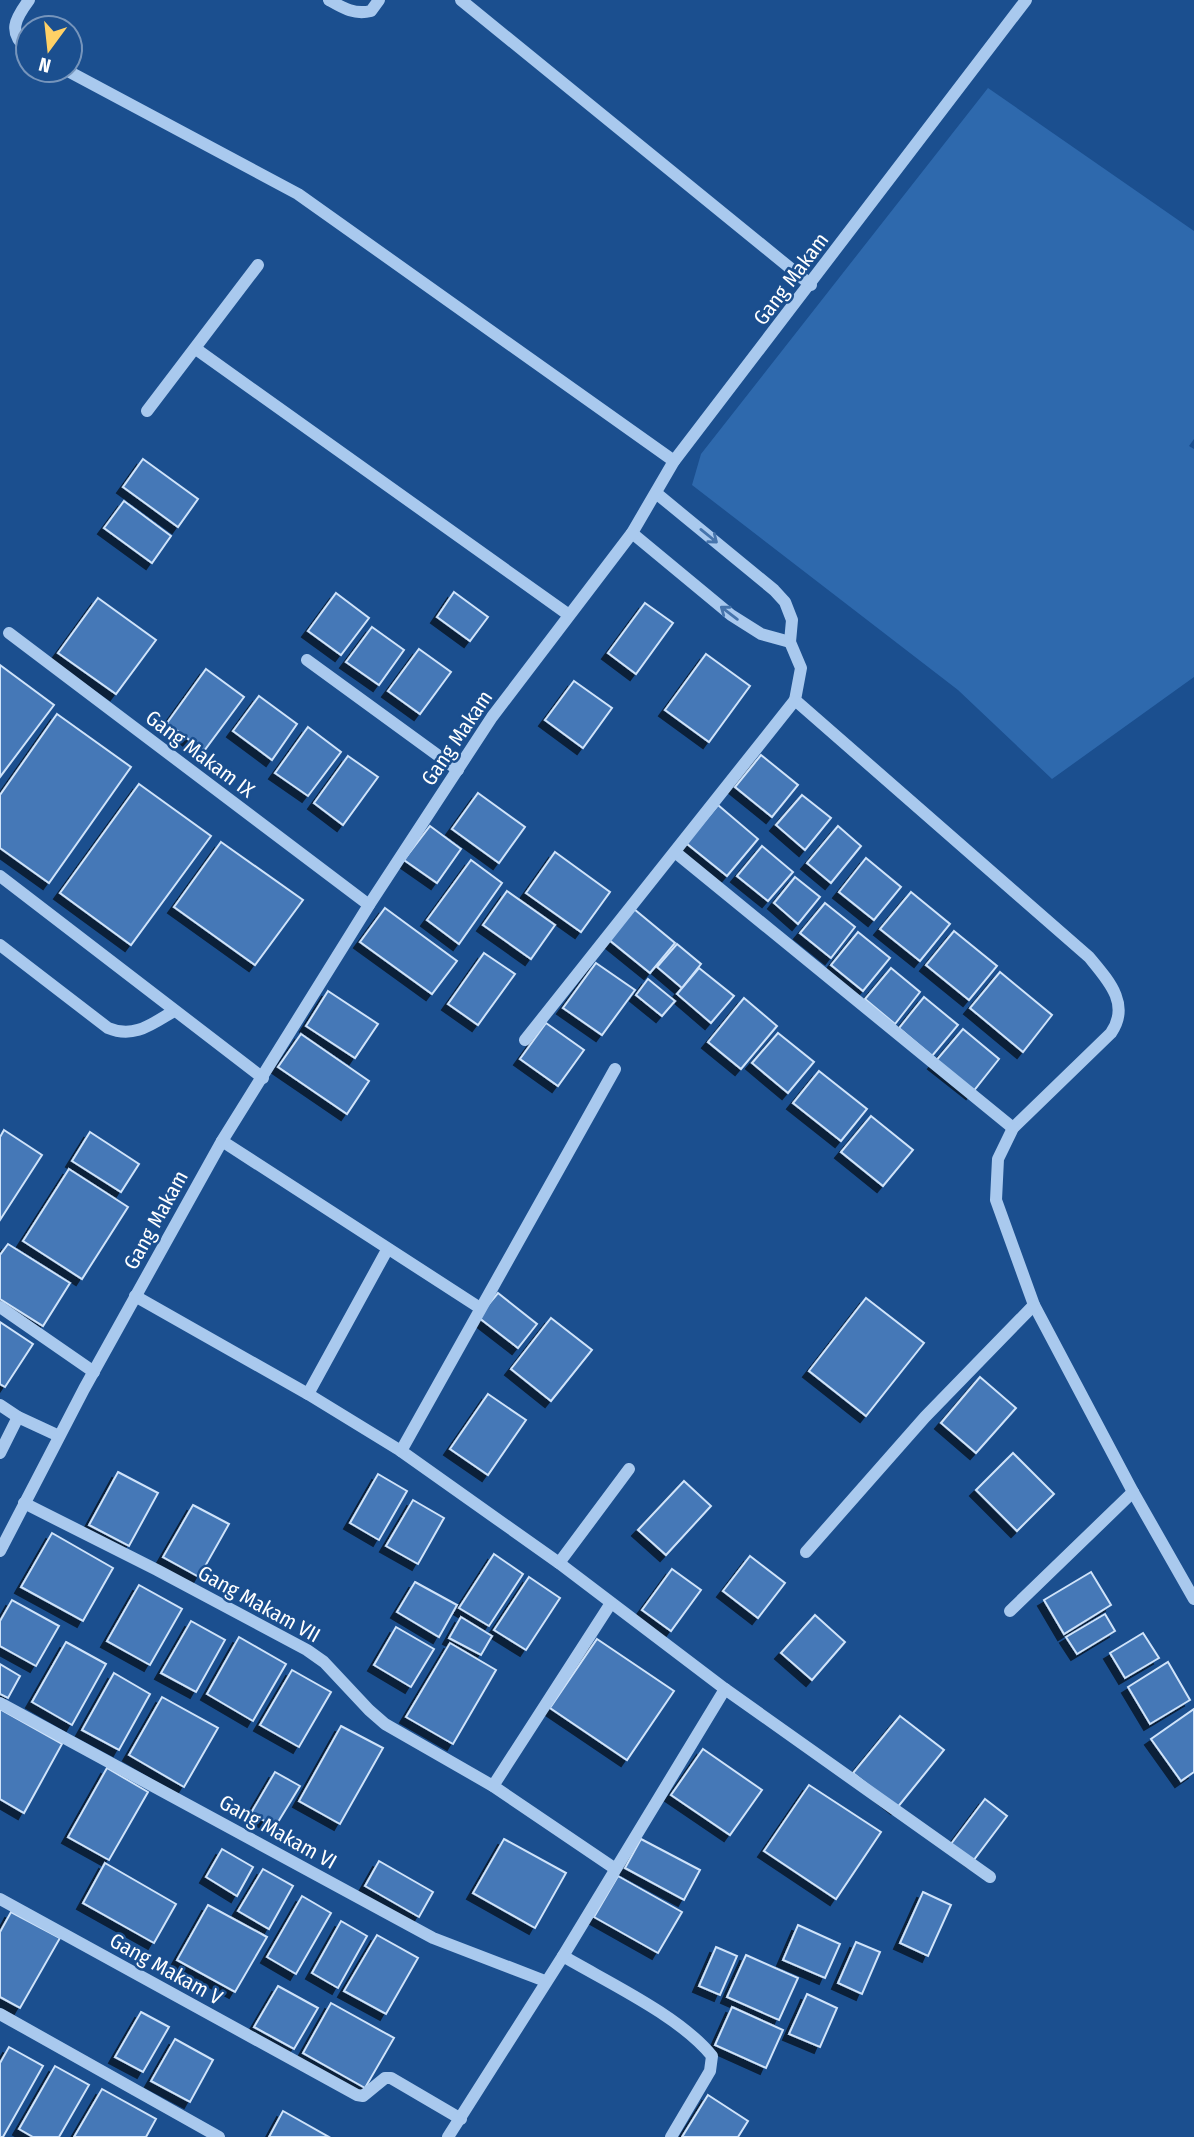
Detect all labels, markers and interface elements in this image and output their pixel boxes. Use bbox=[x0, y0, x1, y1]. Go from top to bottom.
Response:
north arrow bbox=[14, 14, 84, 84]
text: N bbox=[36, 52, 53, 78]
street label: Gang Makam bbox=[748, 228, 834, 330]
one-way arrow bbox=[699, 529, 717, 544]
one-way arrow bbox=[720, 606, 739, 620]
street label: Gang Makam bbox=[416, 685, 498, 791]
street label: Gang Makam IX bbox=[140, 704, 260, 804]
street label: Gang Makam bbox=[118, 1166, 194, 1274]
street label: Gang Makam VII bbox=[193, 1560, 325, 1648]
street label: Gang Makam VI bbox=[215, 1789, 341, 1875]
street label: Gang Makam V bbox=[105, 1927, 227, 2011]

